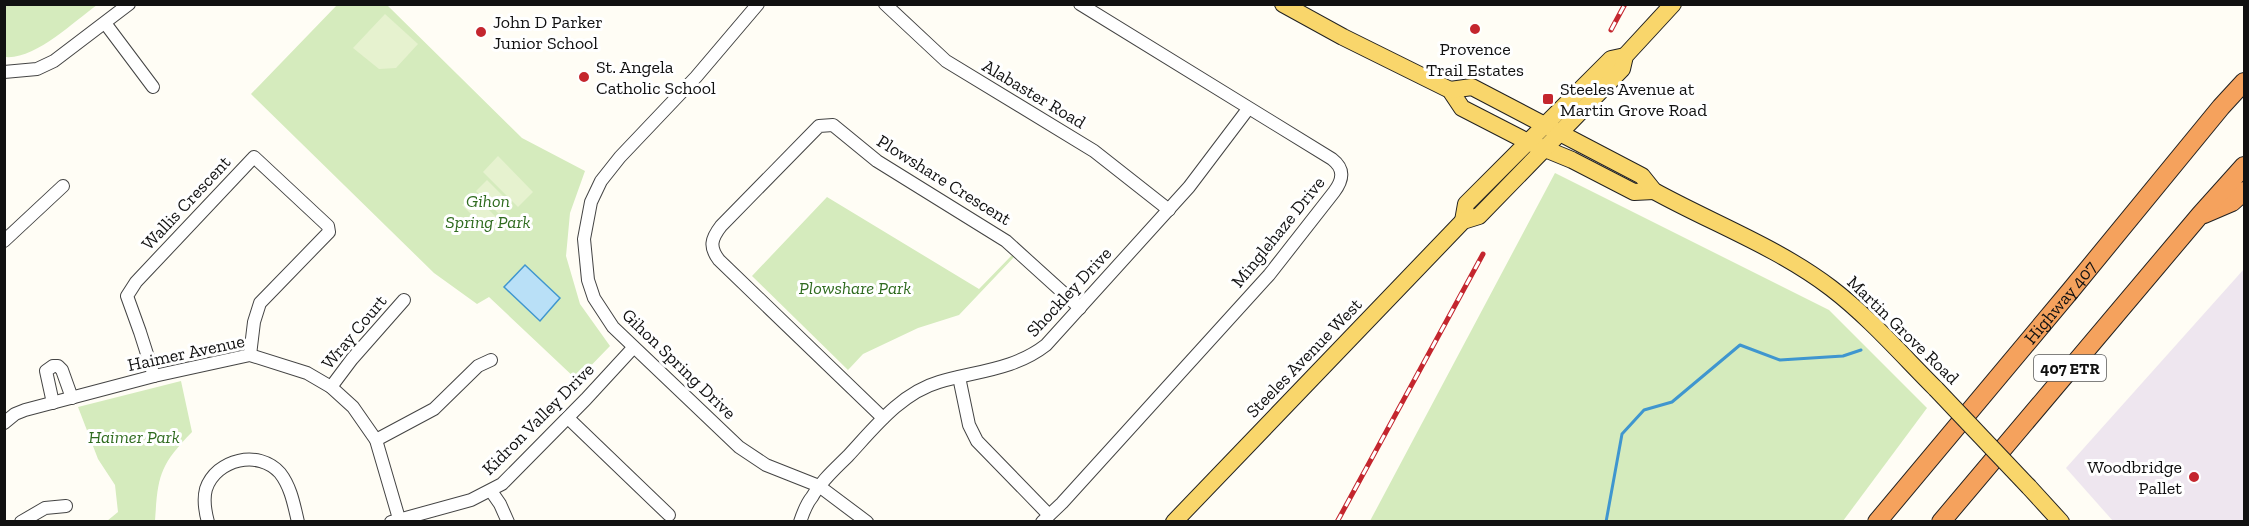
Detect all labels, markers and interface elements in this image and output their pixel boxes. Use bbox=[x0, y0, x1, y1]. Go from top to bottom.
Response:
place label: John D Parker Junior School bbox=[493, 11, 603, 54]
marker: Provence Trail Estates bbox=[1468, 22, 1482, 36]
marker: John D Parker Junior School bbox=[474, 25, 488, 39]
place label: Provence Trail Estates bbox=[1426, 38, 1524, 81]
street label: Alabaster Road bbox=[978, 55, 1090, 133]
place label: St. Angela Catholic School bbox=[596, 56, 716, 99]
marker: St. Angela Catholic School bbox=[577, 70, 591, 84]
place label: Steeles Avenue at Martin Grove Road bbox=[1560, 78, 1707, 121]
marker: Steeles Avenue at Martin Grove Road bbox=[1541, 92, 1555, 106]
street label: Plowshare Crescent bbox=[873, 130, 1015, 230]
street label: Wallis Crescent bbox=[137, 151, 235, 255]
street label: Minglehaze Drive bbox=[1227, 172, 1329, 292]
park label: Gihon Spring Park bbox=[445, 190, 531, 233]
street label: Shockley Drive bbox=[1022, 243, 1116, 341]
street label: Highway 407 bbox=[2019, 256, 2102, 349]
street label: Martin Grove Road bbox=[1842, 271, 1964, 389]
park label: Plowshare Park bbox=[799, 277, 911, 299]
street label: Wray Court bbox=[317, 290, 392, 374]
street label: Steeles Avenue West bbox=[1241, 294, 1367, 422]
street label: Gihon Spring Drive bbox=[617, 304, 741, 424]
street label: Haimer Avenue bbox=[126, 330, 246, 376]
road number: 407 ETR bbox=[2034, 355, 2106, 381]
street label: Kidron Valley Drive bbox=[477, 358, 599, 480]
park label: Haimer Park bbox=[88, 426, 180, 448]
place label: Woodbridge Pallet bbox=[2087, 456, 2182, 499]
marker: Woodbridge Pallet bbox=[2187, 470, 2201, 484]

